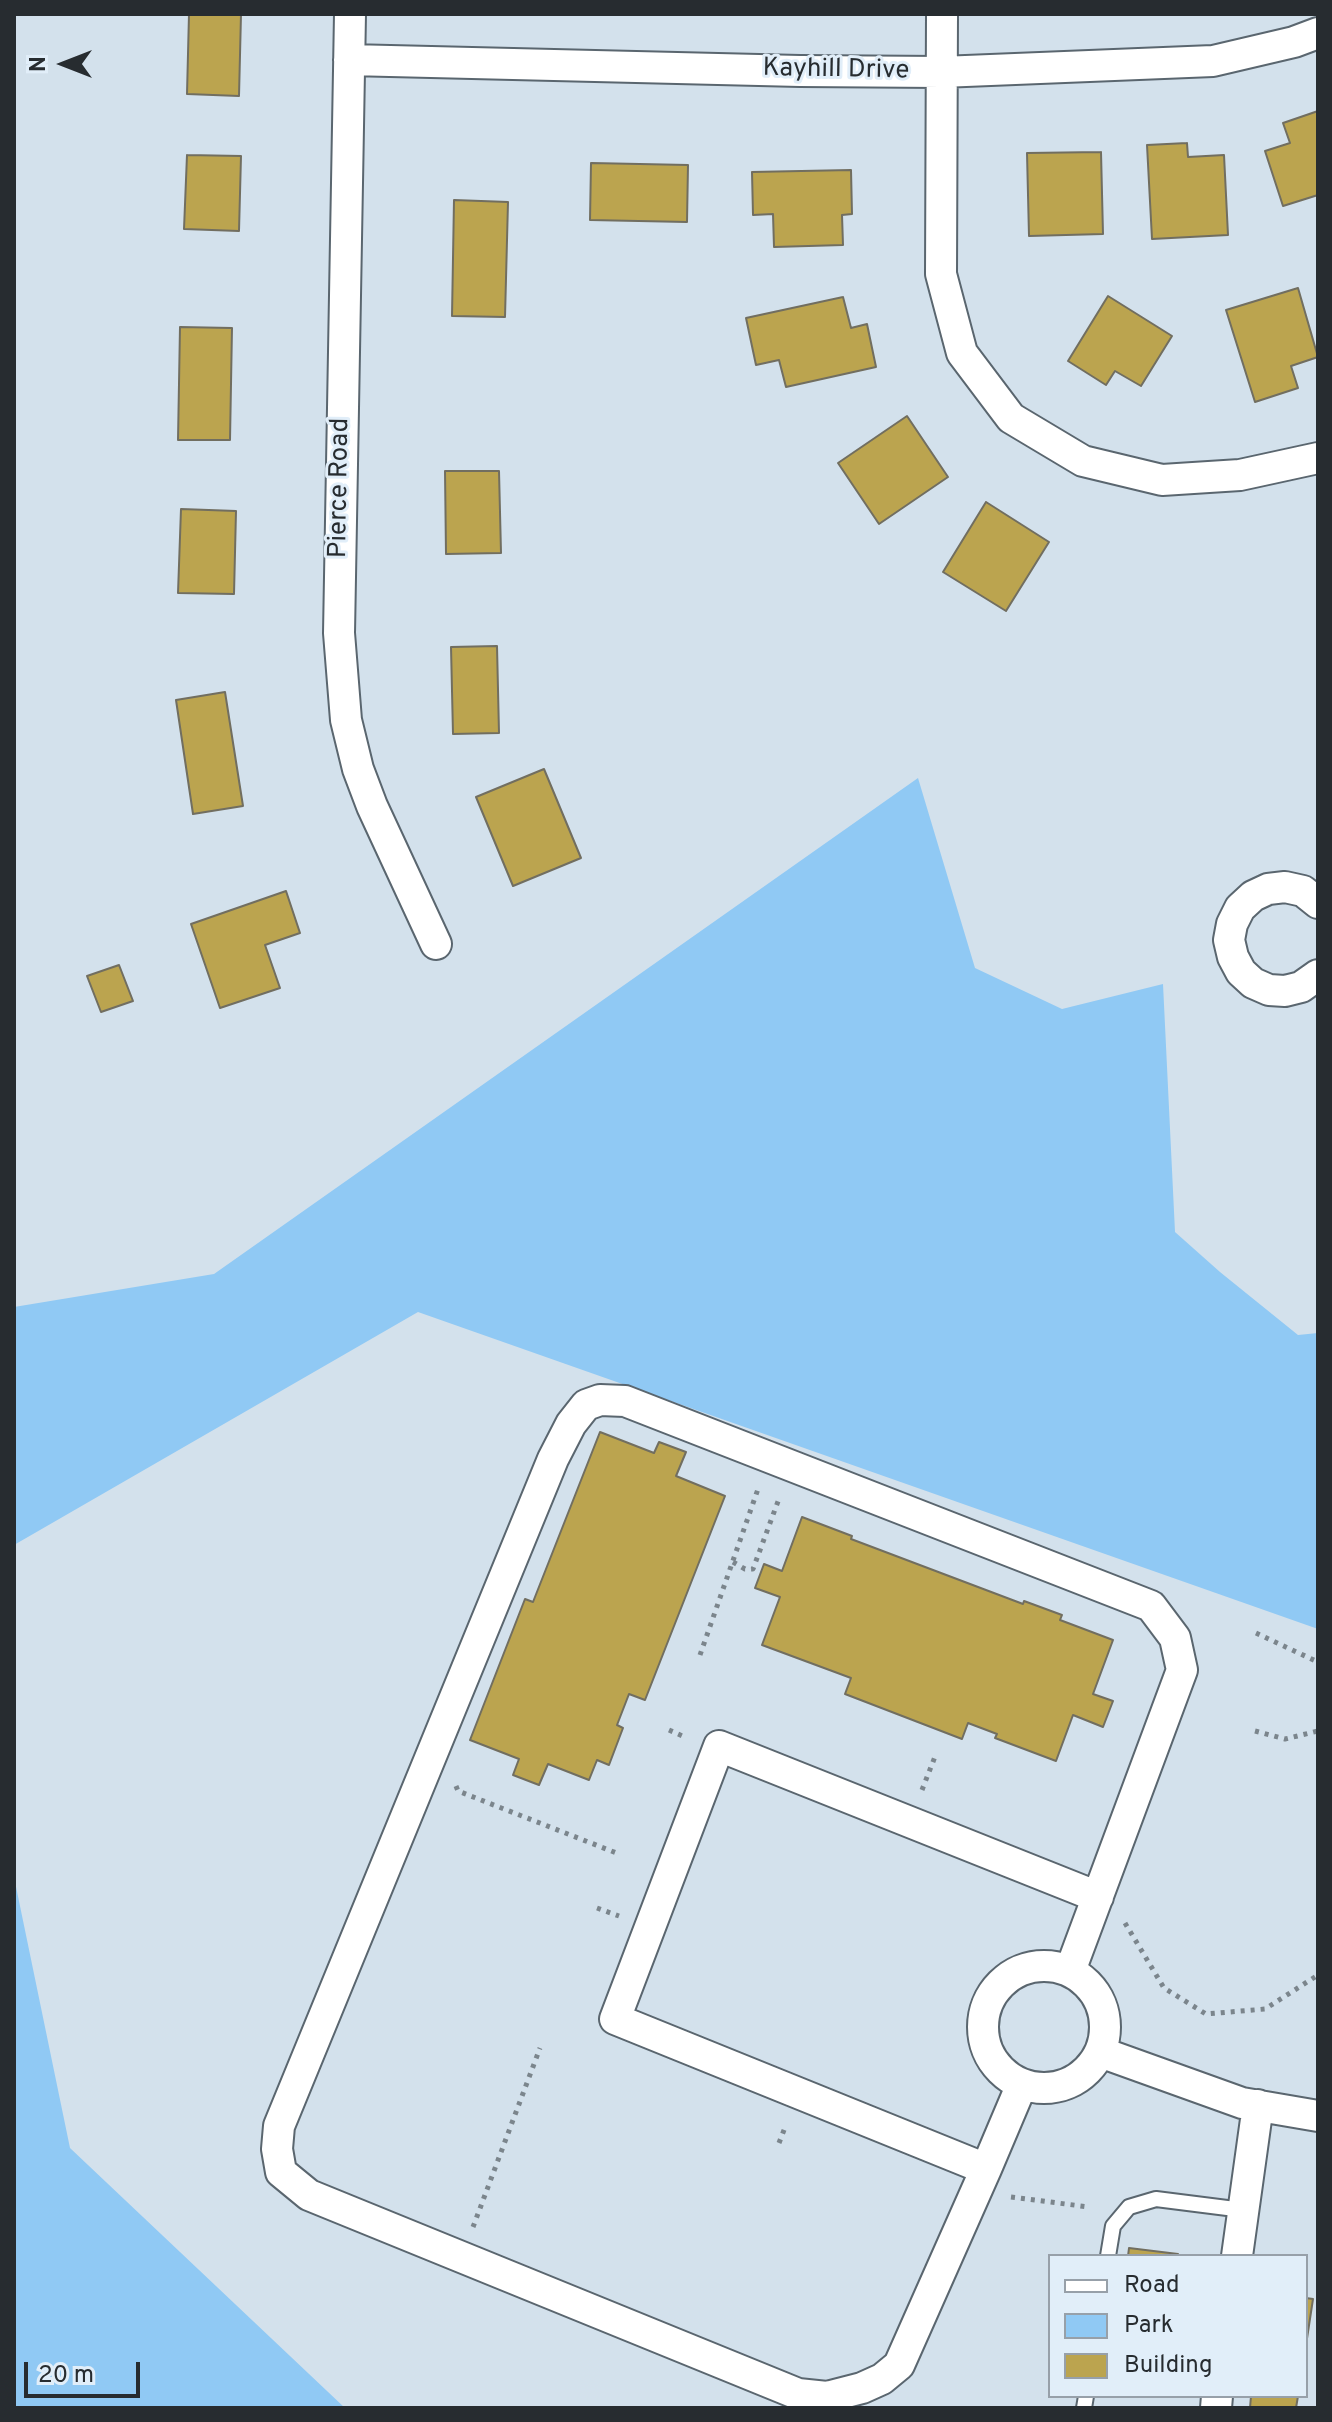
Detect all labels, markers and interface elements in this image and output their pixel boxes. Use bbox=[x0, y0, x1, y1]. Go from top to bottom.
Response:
north arrow bbox=[24, 24, 104, 104]
street label: Kayhill Drive bbox=[762, 54, 910, 88]
text: N bbox=[26, 56, 53, 72]
street label: Pierce Road bbox=[324, 418, 358, 558]
legend bbox=[1048, 2254, 1308, 2398]
text: Road bbox=[1124, 2271, 1180, 2301]
text: Park bbox=[1124, 2311, 1174, 2341]
scale bar bbox=[28, 2346, 144, 2396]
text: Building bbox=[1124, 2351, 1213, 2381]
text: 20 m bbox=[38, 2361, 94, 2391]

